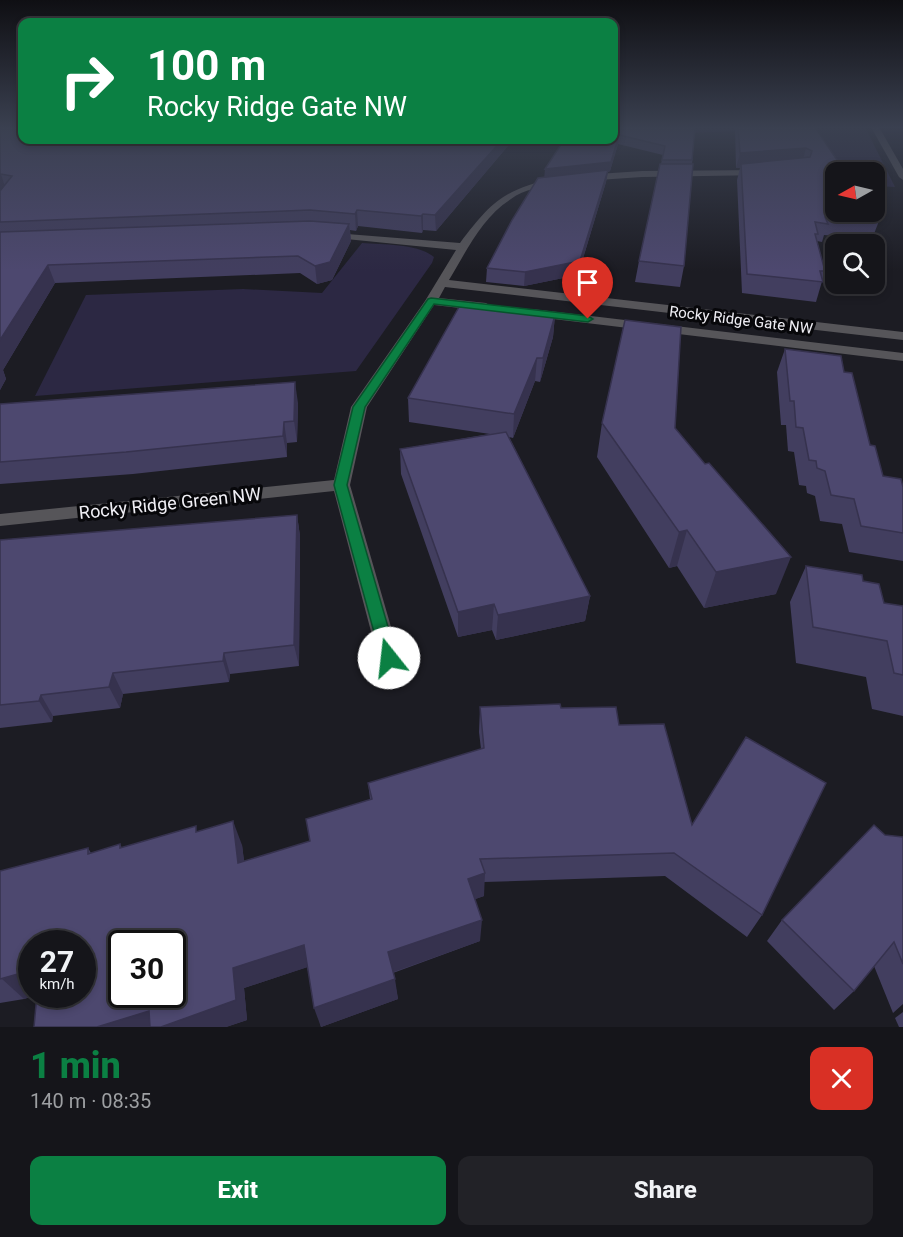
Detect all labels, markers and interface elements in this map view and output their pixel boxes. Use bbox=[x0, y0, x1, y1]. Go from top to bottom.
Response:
text: 100 m bbox=[147, 41, 266, 90]
icon: right bbox=[48, 42, 126, 120]
text: Rocky Ridge Gate NW bbox=[147, 91, 407, 123]
north arrow bbox=[825, 162, 885, 222]
map controls bbox=[825, 162, 885, 294]
button: search bbox=[825, 234, 885, 294]
pin bbox=[562, 257, 613, 319]
icon: arrive bbox=[571, 266, 604, 299]
street label: Rocky Ridge Gate NW bbox=[668, 302, 814, 338]
street label: Rocky Ridge Green NW bbox=[78, 483, 262, 523]
position arrow bbox=[357, 626, 421, 690]
speed limit sign: 30 bbox=[108, 930, 186, 1008]
text: 27 bbox=[40, 944, 74, 979]
text: km/h bbox=[39, 975, 75, 993]
text: 1 min bbox=[30, 1045, 121, 1087]
button: close bbox=[810, 1047, 873, 1110]
text: 140 m · 08:35 bbox=[30, 1089, 151, 1113]
button: Exit bbox=[30, 1156, 446, 1225]
button: Share bbox=[458, 1156, 873, 1225]

